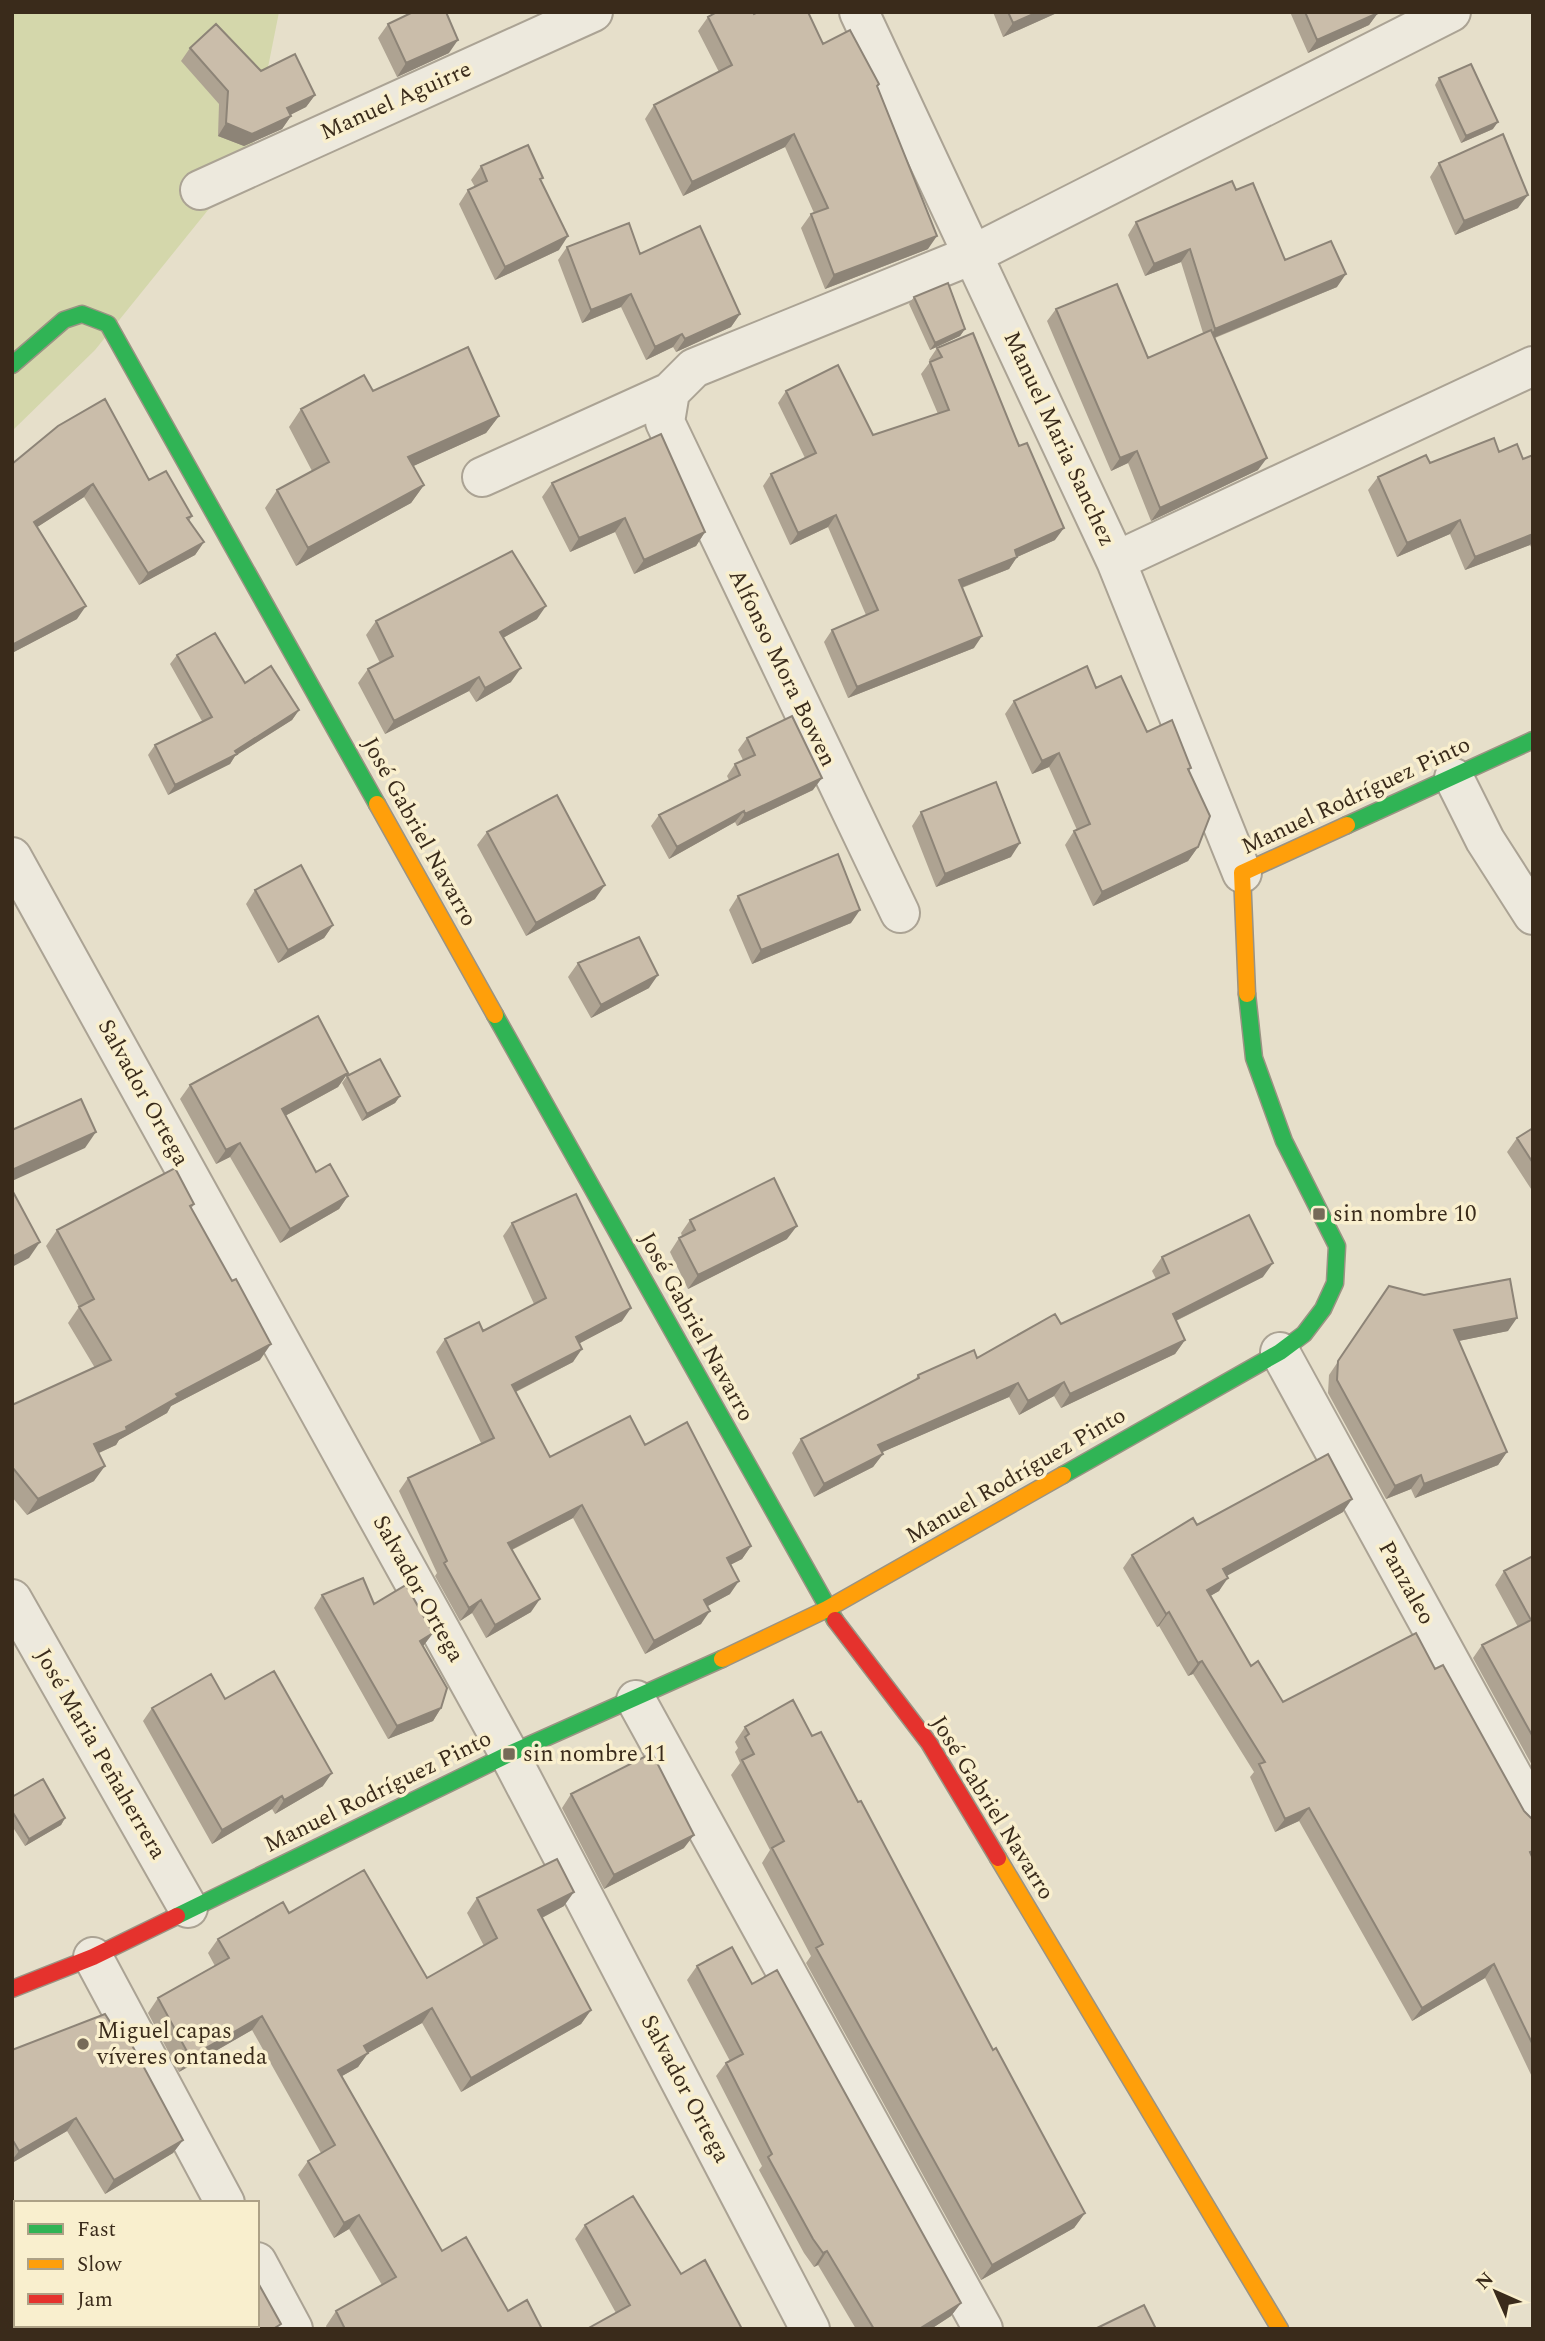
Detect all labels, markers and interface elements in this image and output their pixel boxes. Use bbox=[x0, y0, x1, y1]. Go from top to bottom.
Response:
street label: Manuel Aguirre bbox=[315, 52, 477, 150]
street label: Manuel Maria Sanchez bbox=[994, 326, 1124, 552]
street label: Alfonso Mora Bowen bbox=[719, 563, 845, 773]
street label: Manuel Rodríguez Pinto bbox=[1236, 727, 1476, 865]
street label: José Gabriel Navarro bbox=[352, 731, 486, 933]
street label: Salvador Ortega bbox=[88, 1013, 198, 1173]
place label: sin nombre 10 bbox=[1333, 1197, 1477, 1232]
marker: sin nombre 10 bbox=[1311, 1206, 1327, 1222]
street label: José Gabriel Navarro bbox=[629, 1226, 763, 1428]
street label: Manuel Rodríguez Pinto bbox=[899, 1398, 1133, 1554]
street label: Salvador Ortega bbox=[363, 1509, 473, 1669]
street label: Panzaleo bbox=[1369, 1535, 1443, 1631]
street label: José Maria Peñaherrera bbox=[25, 1642, 175, 1866]
street label: José Gabriel Navarro bbox=[921, 1709, 1063, 1907]
street label: Manuel Rodríguez Pinto bbox=[258, 1722, 498, 1862]
place label: sin nombre 11 bbox=[523, 1737, 667, 1772]
marker: sin nombre 11 bbox=[501, 1746, 517, 1762]
street label: Salvador Ortega bbox=[631, 2009, 739, 2169]
place label: Miguel capas víveres ontaneda bbox=[96, 2014, 267, 2075]
marker: Miguel capas víveres ontaneda bbox=[75, 2036, 91, 2052]
legend bbox=[14, 2201, 259, 2327]
text: Fast bbox=[77, 2214, 116, 2246]
text: Slow bbox=[77, 2249, 123, 2281]
north arrow bbox=[1461, 2257, 1531, 2327]
text: N bbox=[1469, 2265, 1501, 2297]
text: Jam bbox=[77, 2284, 113, 2316]

